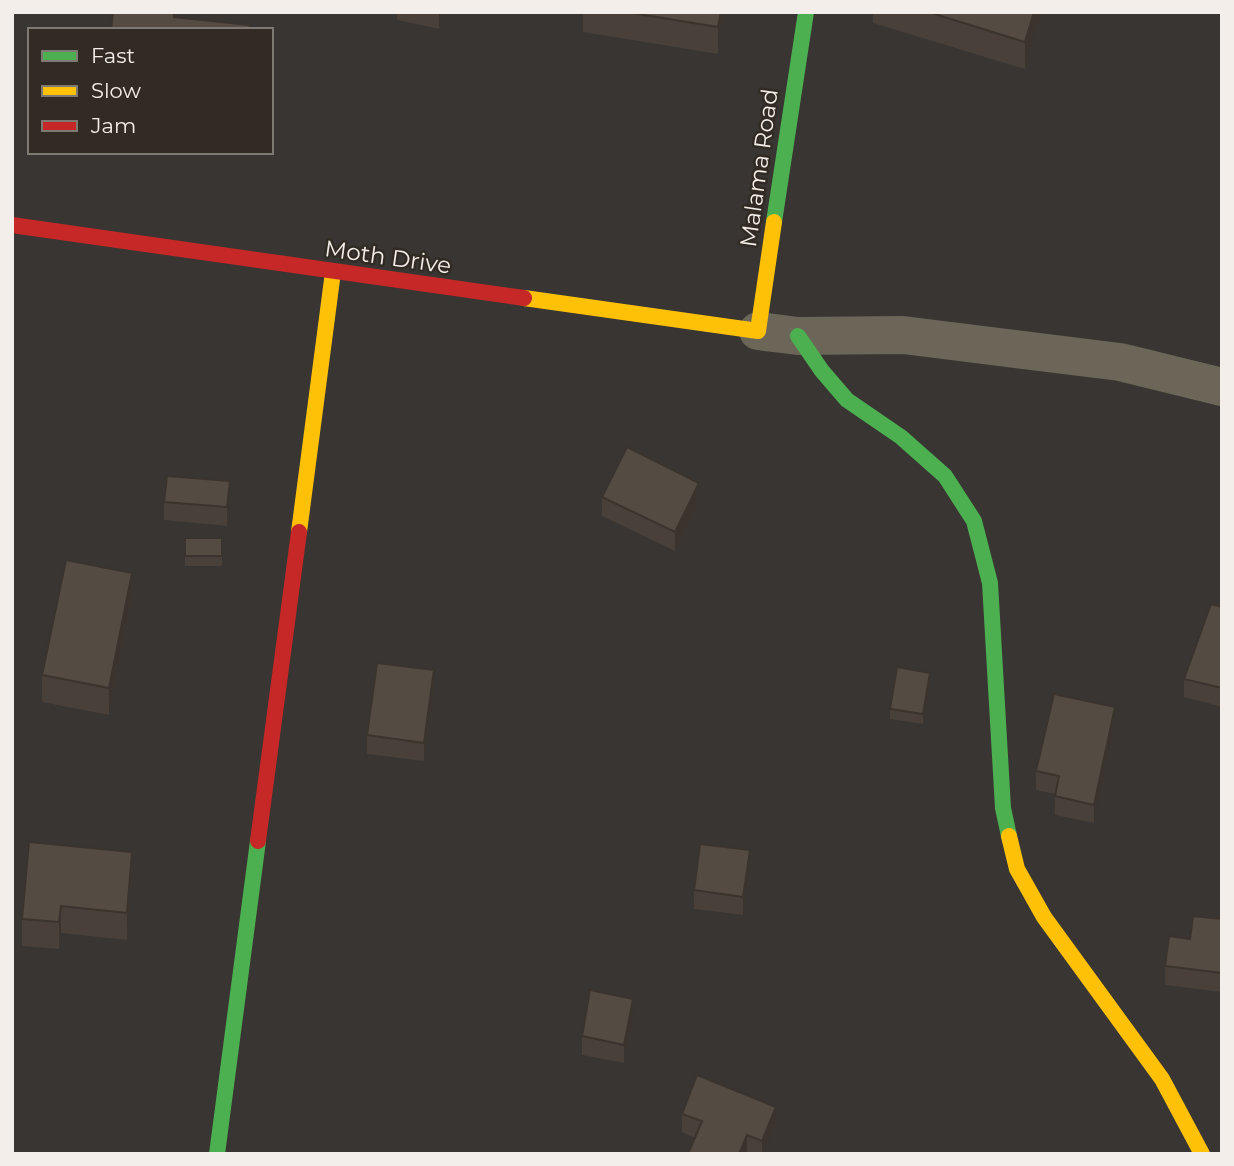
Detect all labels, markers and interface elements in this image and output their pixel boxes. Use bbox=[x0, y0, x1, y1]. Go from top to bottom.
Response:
legend bbox=[28, 28, 273, 154]
text: Fast bbox=[91, 43, 135, 68]
text: Slow bbox=[91, 78, 141, 103]
street label: Malama Road bbox=[734, 87, 784, 249]
text: Jam bbox=[90, 113, 136, 138]
street label: Moth Drive bbox=[323, 234, 453, 280]

